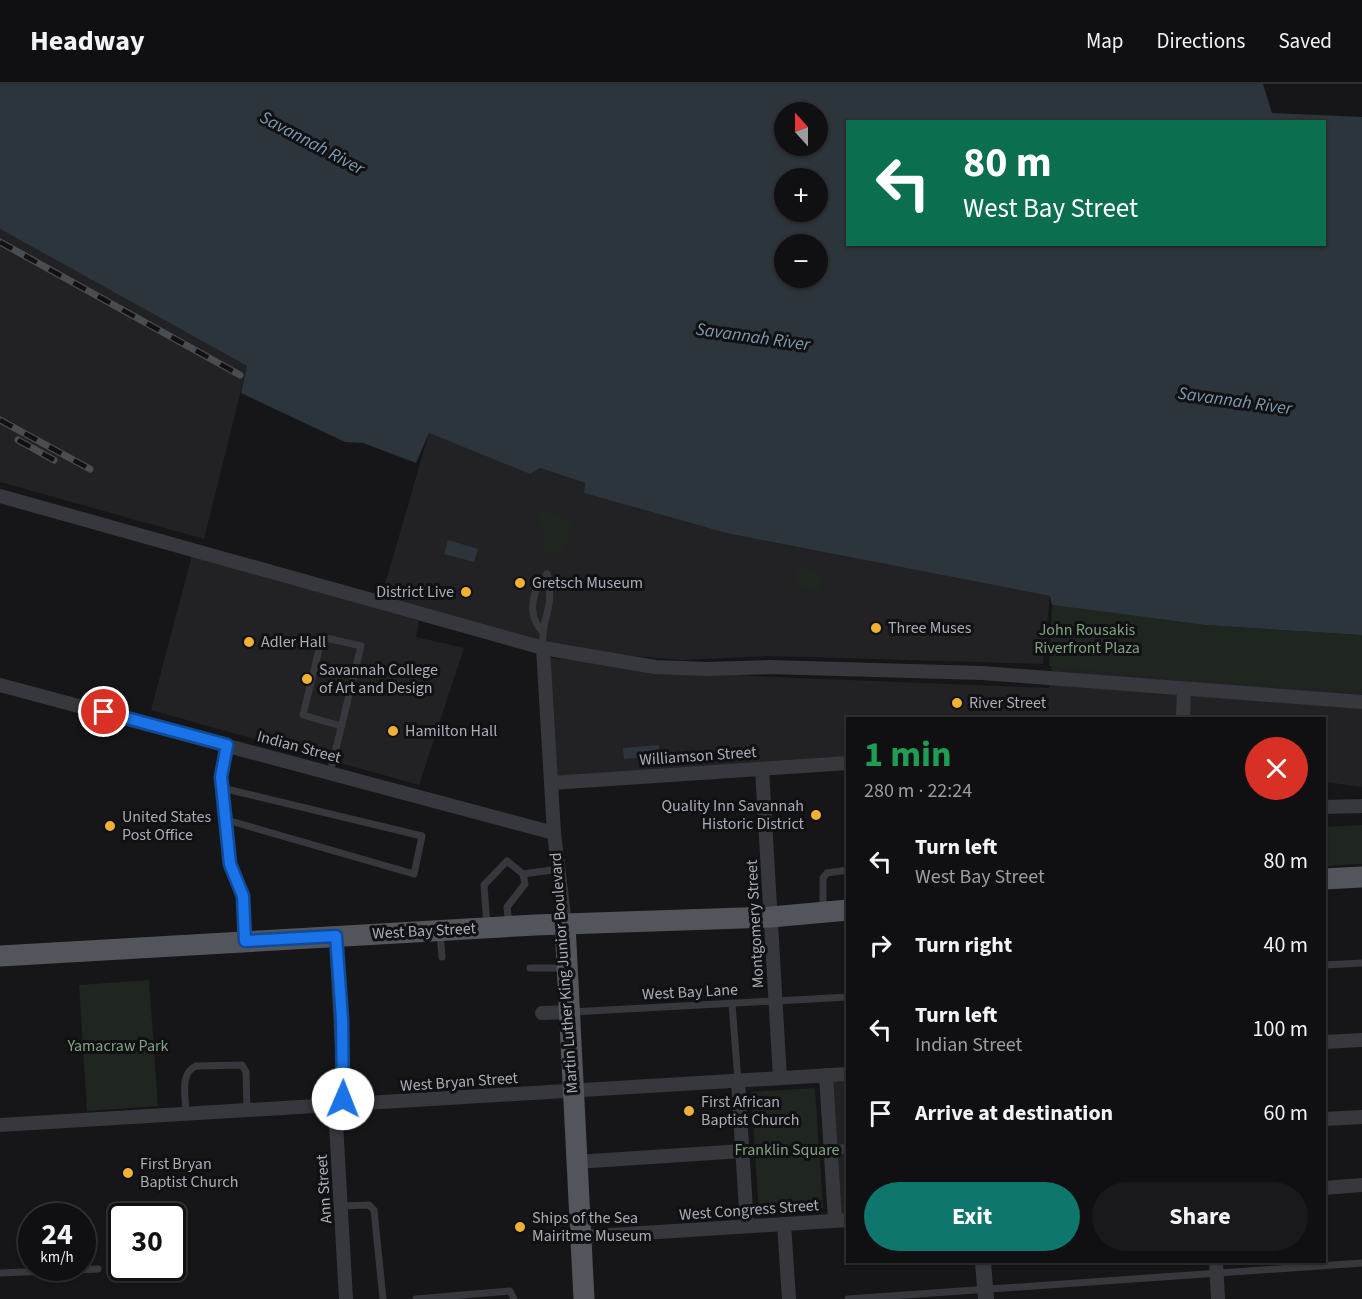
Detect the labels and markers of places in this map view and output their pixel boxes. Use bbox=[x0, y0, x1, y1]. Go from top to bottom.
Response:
place label: Gretsch Museum bbox=[532, 572, 643, 594]
marker: Gretsch Museum bbox=[513, 576, 527, 590]
place label: District Live bbox=[376, 581, 454, 603]
marker: District Live bbox=[459, 585, 473, 599]
place label: Three Muses bbox=[888, 617, 972, 639]
marker: Three Muses bbox=[869, 621, 883, 635]
place label: Adler Hall bbox=[261, 631, 326, 653]
marker: Adler Hall bbox=[242, 635, 256, 649]
place label: Savannah College of Art and Design bbox=[319, 659, 438, 699]
marker: Savannah College of Art and Design bbox=[300, 672, 314, 686]
pin bbox=[78, 686, 129, 737]
place label: River Street bbox=[969, 692, 1047, 714]
marker: River Street bbox=[950, 696, 964, 710]
place label: Hamilton Hall bbox=[405, 720, 497, 742]
marker: Hamilton Hall bbox=[386, 724, 400, 738]
place label: Quality Inn Savannah Historic District bbox=[662, 795, 805, 835]
place label: United States Post Office bbox=[122, 806, 211, 846]
marker: Quality Inn Savannah Historic District bbox=[809, 808, 823, 822]
marker: United States Post Office bbox=[103, 819, 117, 833]
place label: First African Baptist Church bbox=[701, 1091, 799, 1131]
marker: First African Baptist Church bbox=[682, 1104, 696, 1118]
place label: First Bryan Baptist Church bbox=[140, 1153, 238, 1193]
marker: First Bryan Baptist Church bbox=[121, 1166, 135, 1180]
place label: Ships of the Sea Mairitme Museum bbox=[532, 1207, 652, 1247]
marker: Ships of the Sea Mairitme Museum bbox=[513, 1220, 527, 1234]

